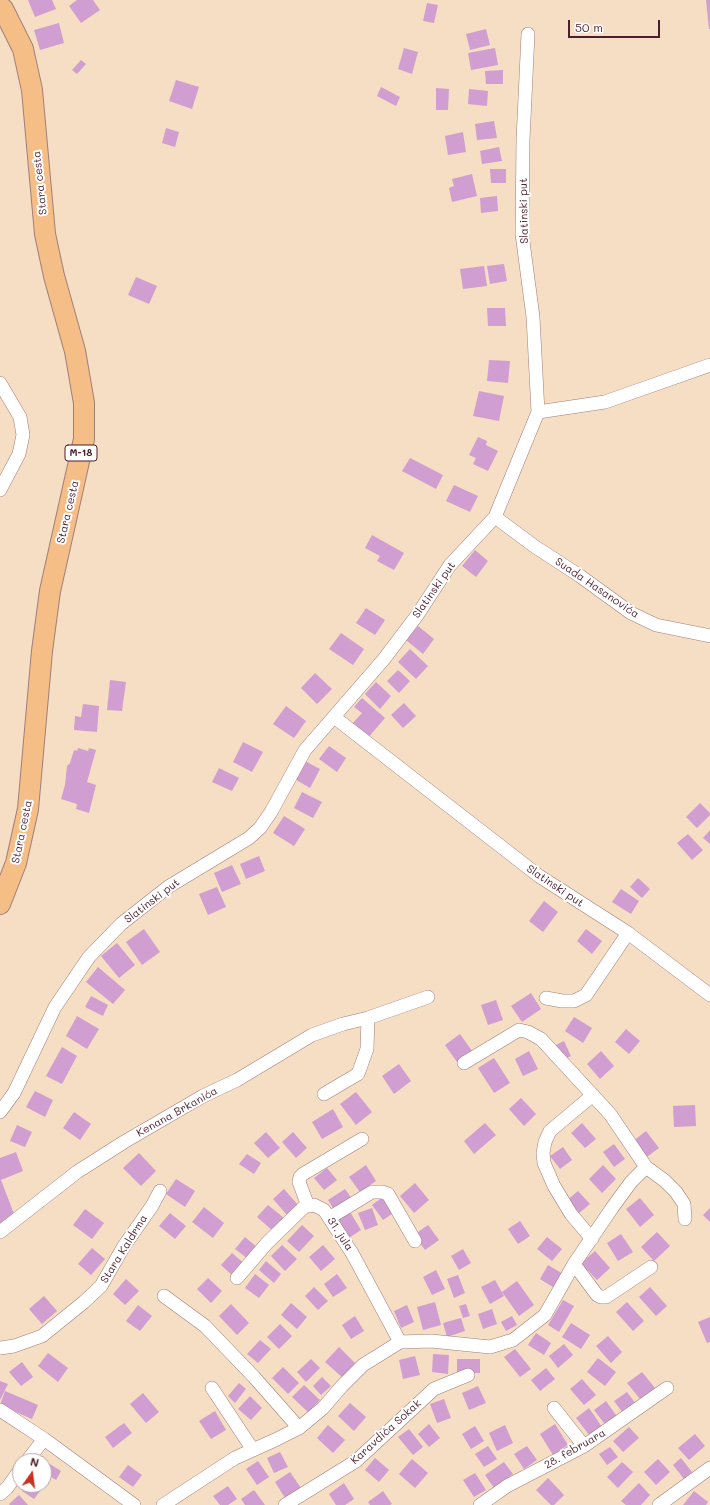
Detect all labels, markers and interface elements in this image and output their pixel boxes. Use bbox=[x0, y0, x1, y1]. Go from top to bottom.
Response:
scale bar bbox=[570, 12, 662, 38]
text: 50 m bbox=[575, 19, 603, 35]
street label: Stara cesta bbox=[30, 150, 50, 216]
street label: Slatinski put bbox=[517, 178, 531, 244]
road number: M-18 bbox=[65, 445, 97, 461]
street label: Stara cesta bbox=[54, 479, 82, 545]
street label: Suada Hasanovića bbox=[553, 555, 641, 621]
street label: Slatinski put bbox=[410, 559, 458, 621]
street label: Stara cesta bbox=[9, 799, 35, 865]
street label: Slatinski put bbox=[524, 862, 586, 910]
street label: Slatinski put bbox=[122, 876, 182, 926]
street label: Kenana Brkanića bbox=[134, 1084, 220, 1140]
street label: Stara Kaldrma bbox=[98, 1212, 150, 1286]
street label: 31. jula bbox=[324, 1215, 356, 1253]
street label: Karavdića Sokak bbox=[348, 1397, 424, 1467]
street label: 28. februara bbox=[542, 1426, 608, 1472]
north arrow bbox=[12, 1453, 52, 1493]
text: N bbox=[29, 1454, 41, 1470]

